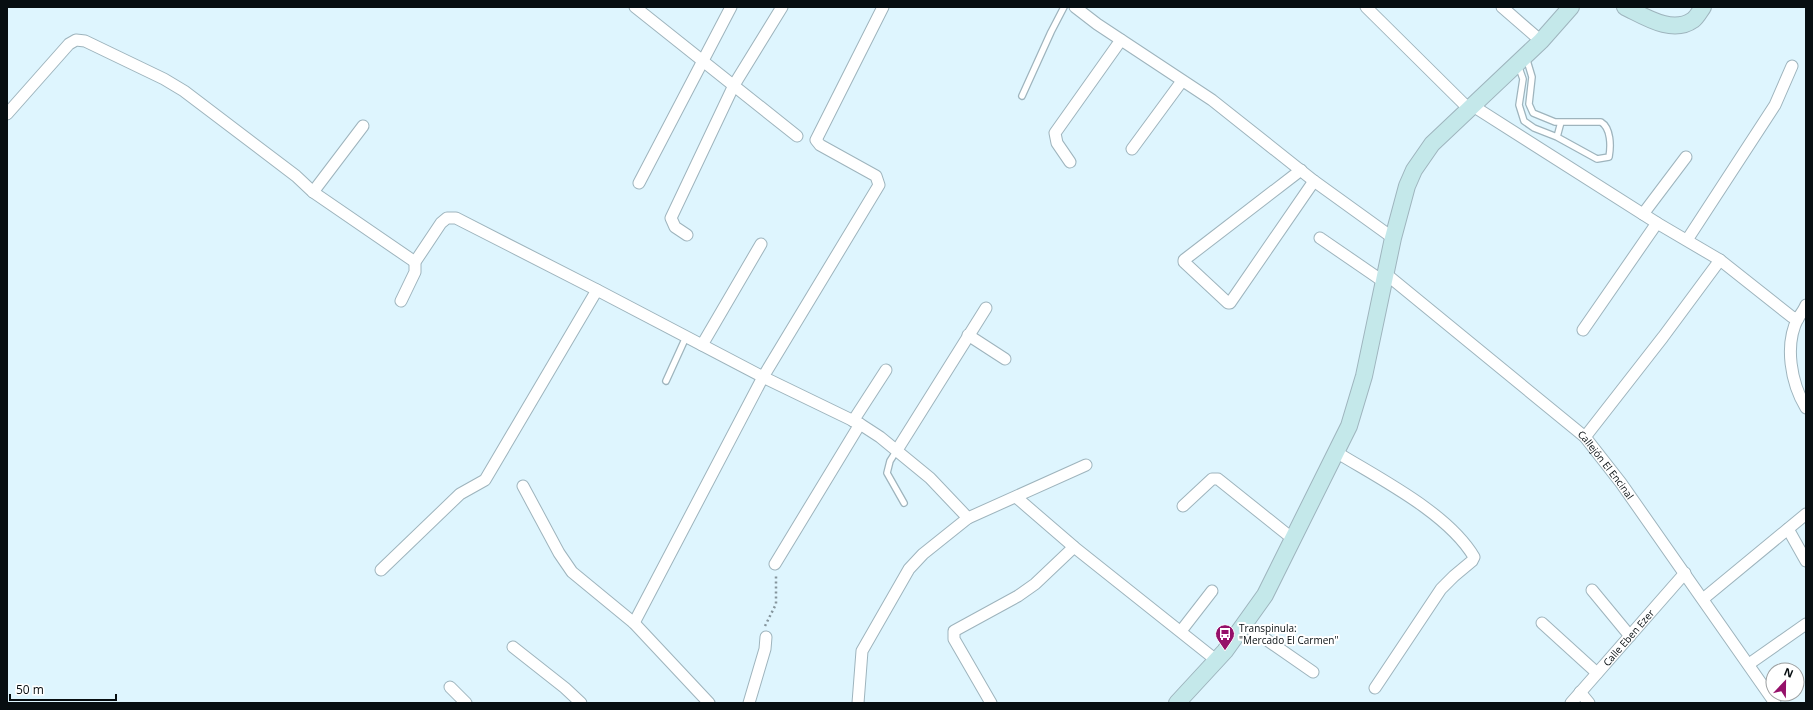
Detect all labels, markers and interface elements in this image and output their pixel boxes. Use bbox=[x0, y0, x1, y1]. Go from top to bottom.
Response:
street label: Callejón El Encinal bbox=[1575, 427, 1637, 502]
street label: Calle Eben Ezer bbox=[1600, 606, 1657, 669]
place label: Transpinula: "Mercado El Carmen" bbox=[1239, 621, 1338, 647]
bus stop icon: Transpinula: "Mercado El Carmen" bbox=[1214, 623, 1236, 651]
north arrow bbox=[1765, 662, 1805, 702]
text: N bbox=[1782, 664, 1796, 681]
scale bar bbox=[10, 676, 116, 702]
text: 50 m bbox=[16, 681, 44, 698]

